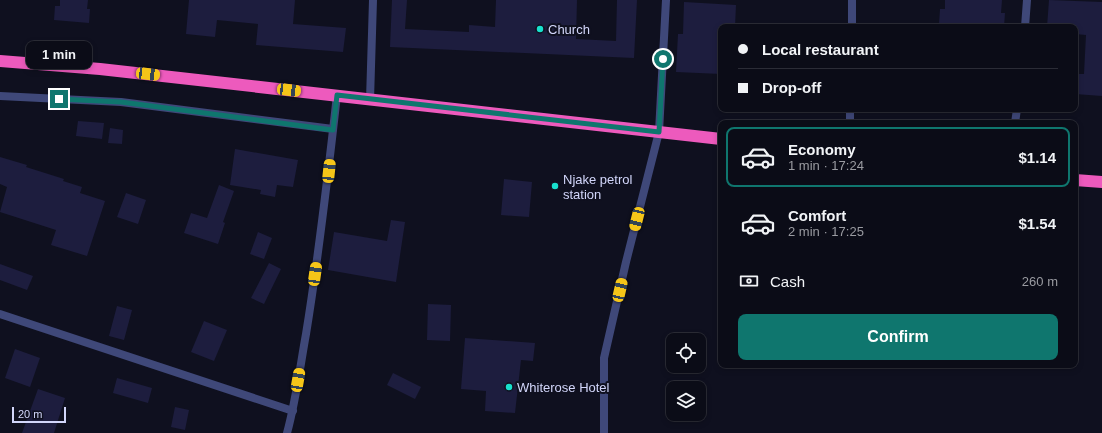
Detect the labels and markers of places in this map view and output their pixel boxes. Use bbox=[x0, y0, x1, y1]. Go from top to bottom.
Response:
place label: Church bbox=[548, 22, 590, 37]
marker: Church bbox=[535, 24, 545, 34]
place label: Njake petrol station bbox=[563, 172, 632, 202]
marker: Njake petrol station bbox=[550, 181, 560, 191]
place label: Whiterose Hotel bbox=[517, 380, 610, 395]
marker: Whiterose Hotel bbox=[504, 382, 514, 392]

